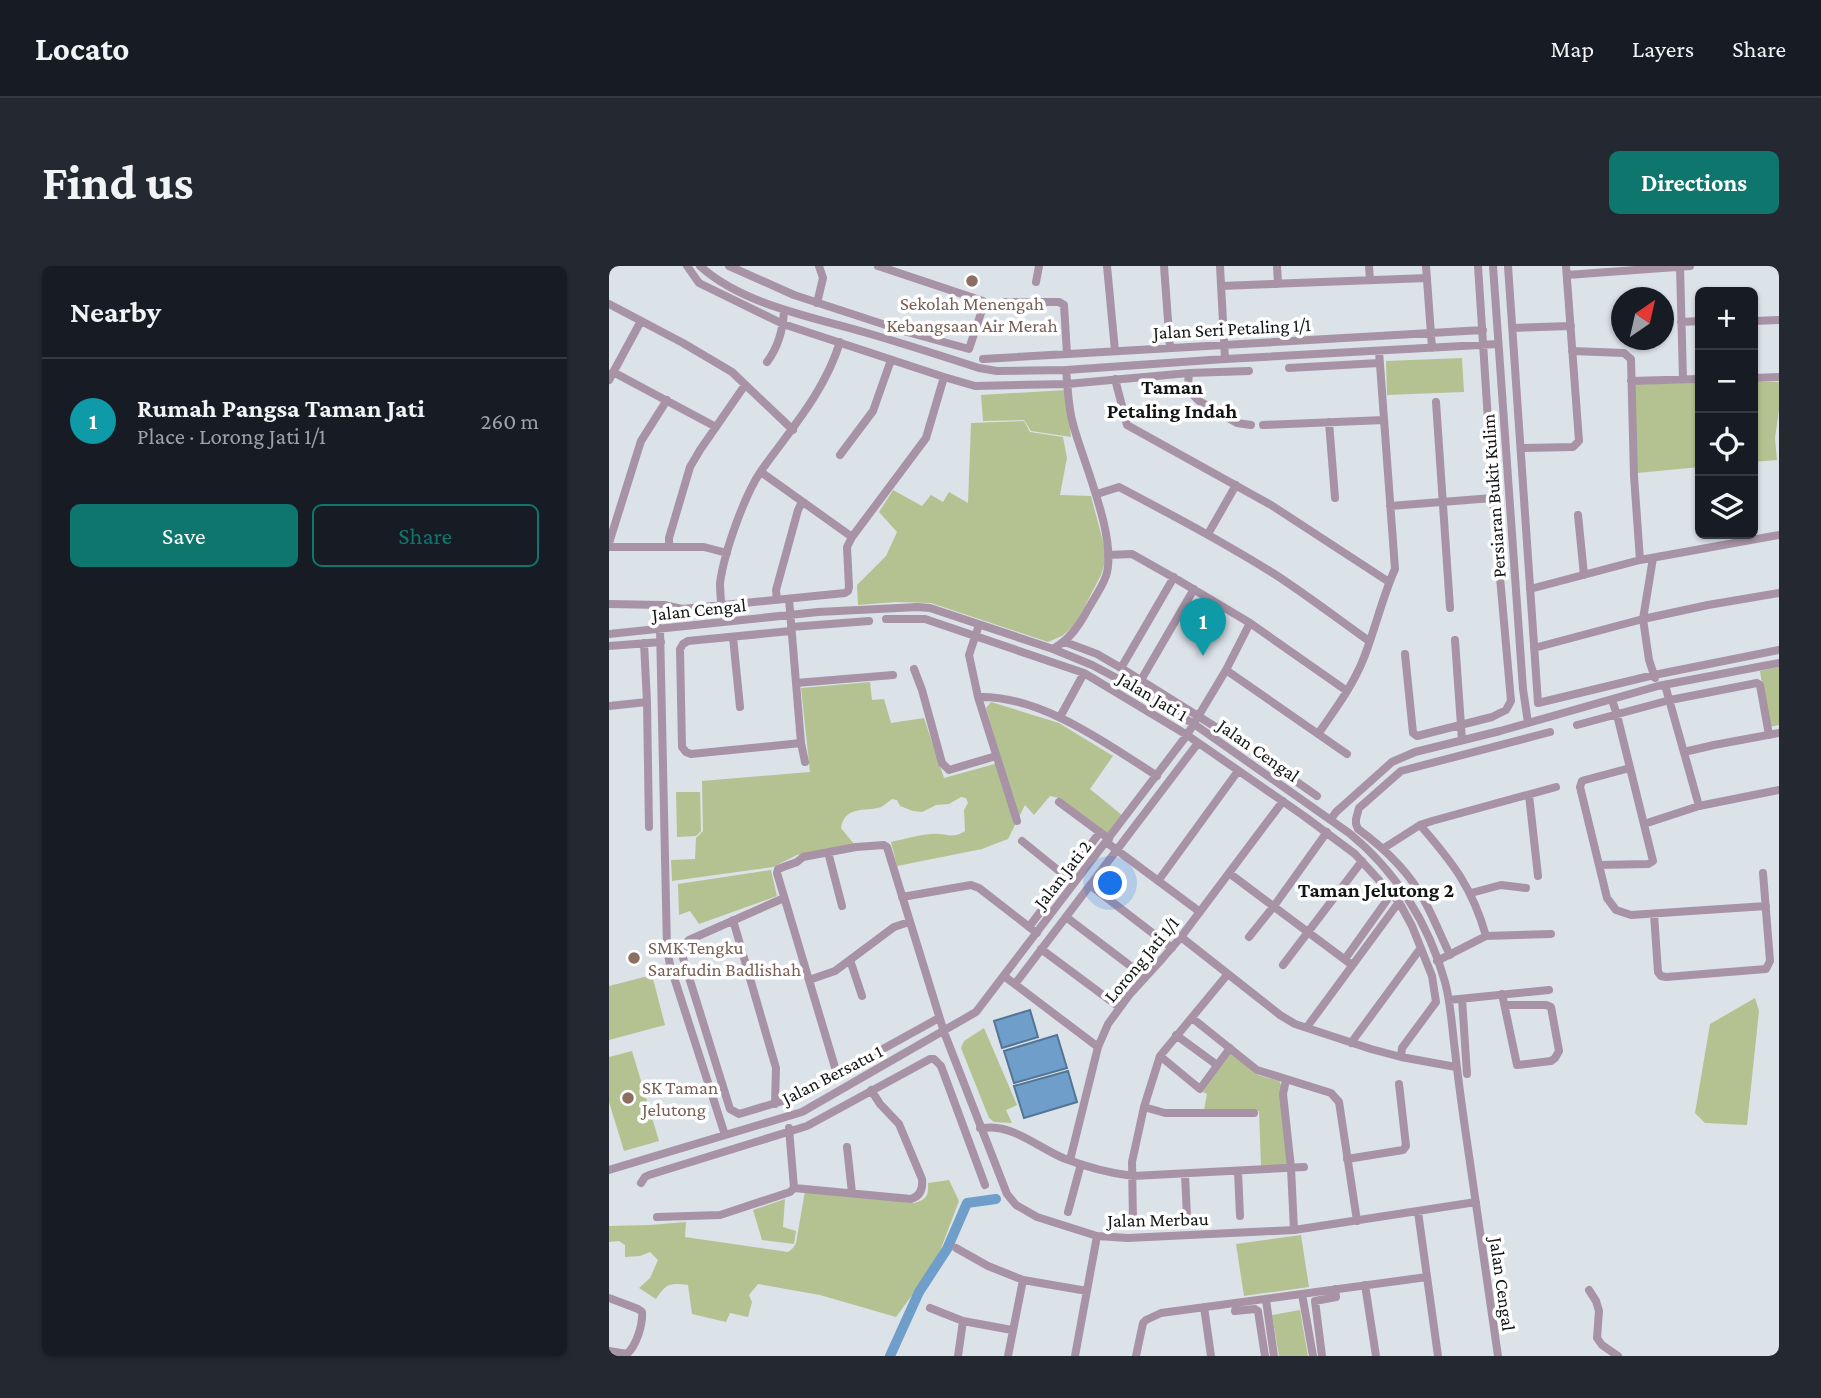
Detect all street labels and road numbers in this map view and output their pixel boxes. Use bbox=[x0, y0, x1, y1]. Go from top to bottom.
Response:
street label: Jalan Seri Petaling 1/1 bbox=[1151, 314, 1312, 343]
street label: Persiaran Bukit Kulim bbox=[1477, 413, 1510, 579]
street label: Jalan Cengal bbox=[649, 594, 747, 625]
street label: Jalan Jati 1 bbox=[1112, 666, 1191, 725]
street label: Jalan Cengal bbox=[1212, 714, 1303, 786]
street label: Jalan Jati 2 bbox=[1028, 836, 1095, 914]
street label: Lorong Jati 1/1 bbox=[1100, 912, 1183, 1006]
street label: Jalan Bersatu 1 bbox=[777, 1040, 886, 1110]
street label: Jalan Merbau bbox=[1105, 1208, 1209, 1231]
street label: Jalan Cengal bbox=[1485, 1234, 1519, 1332]

